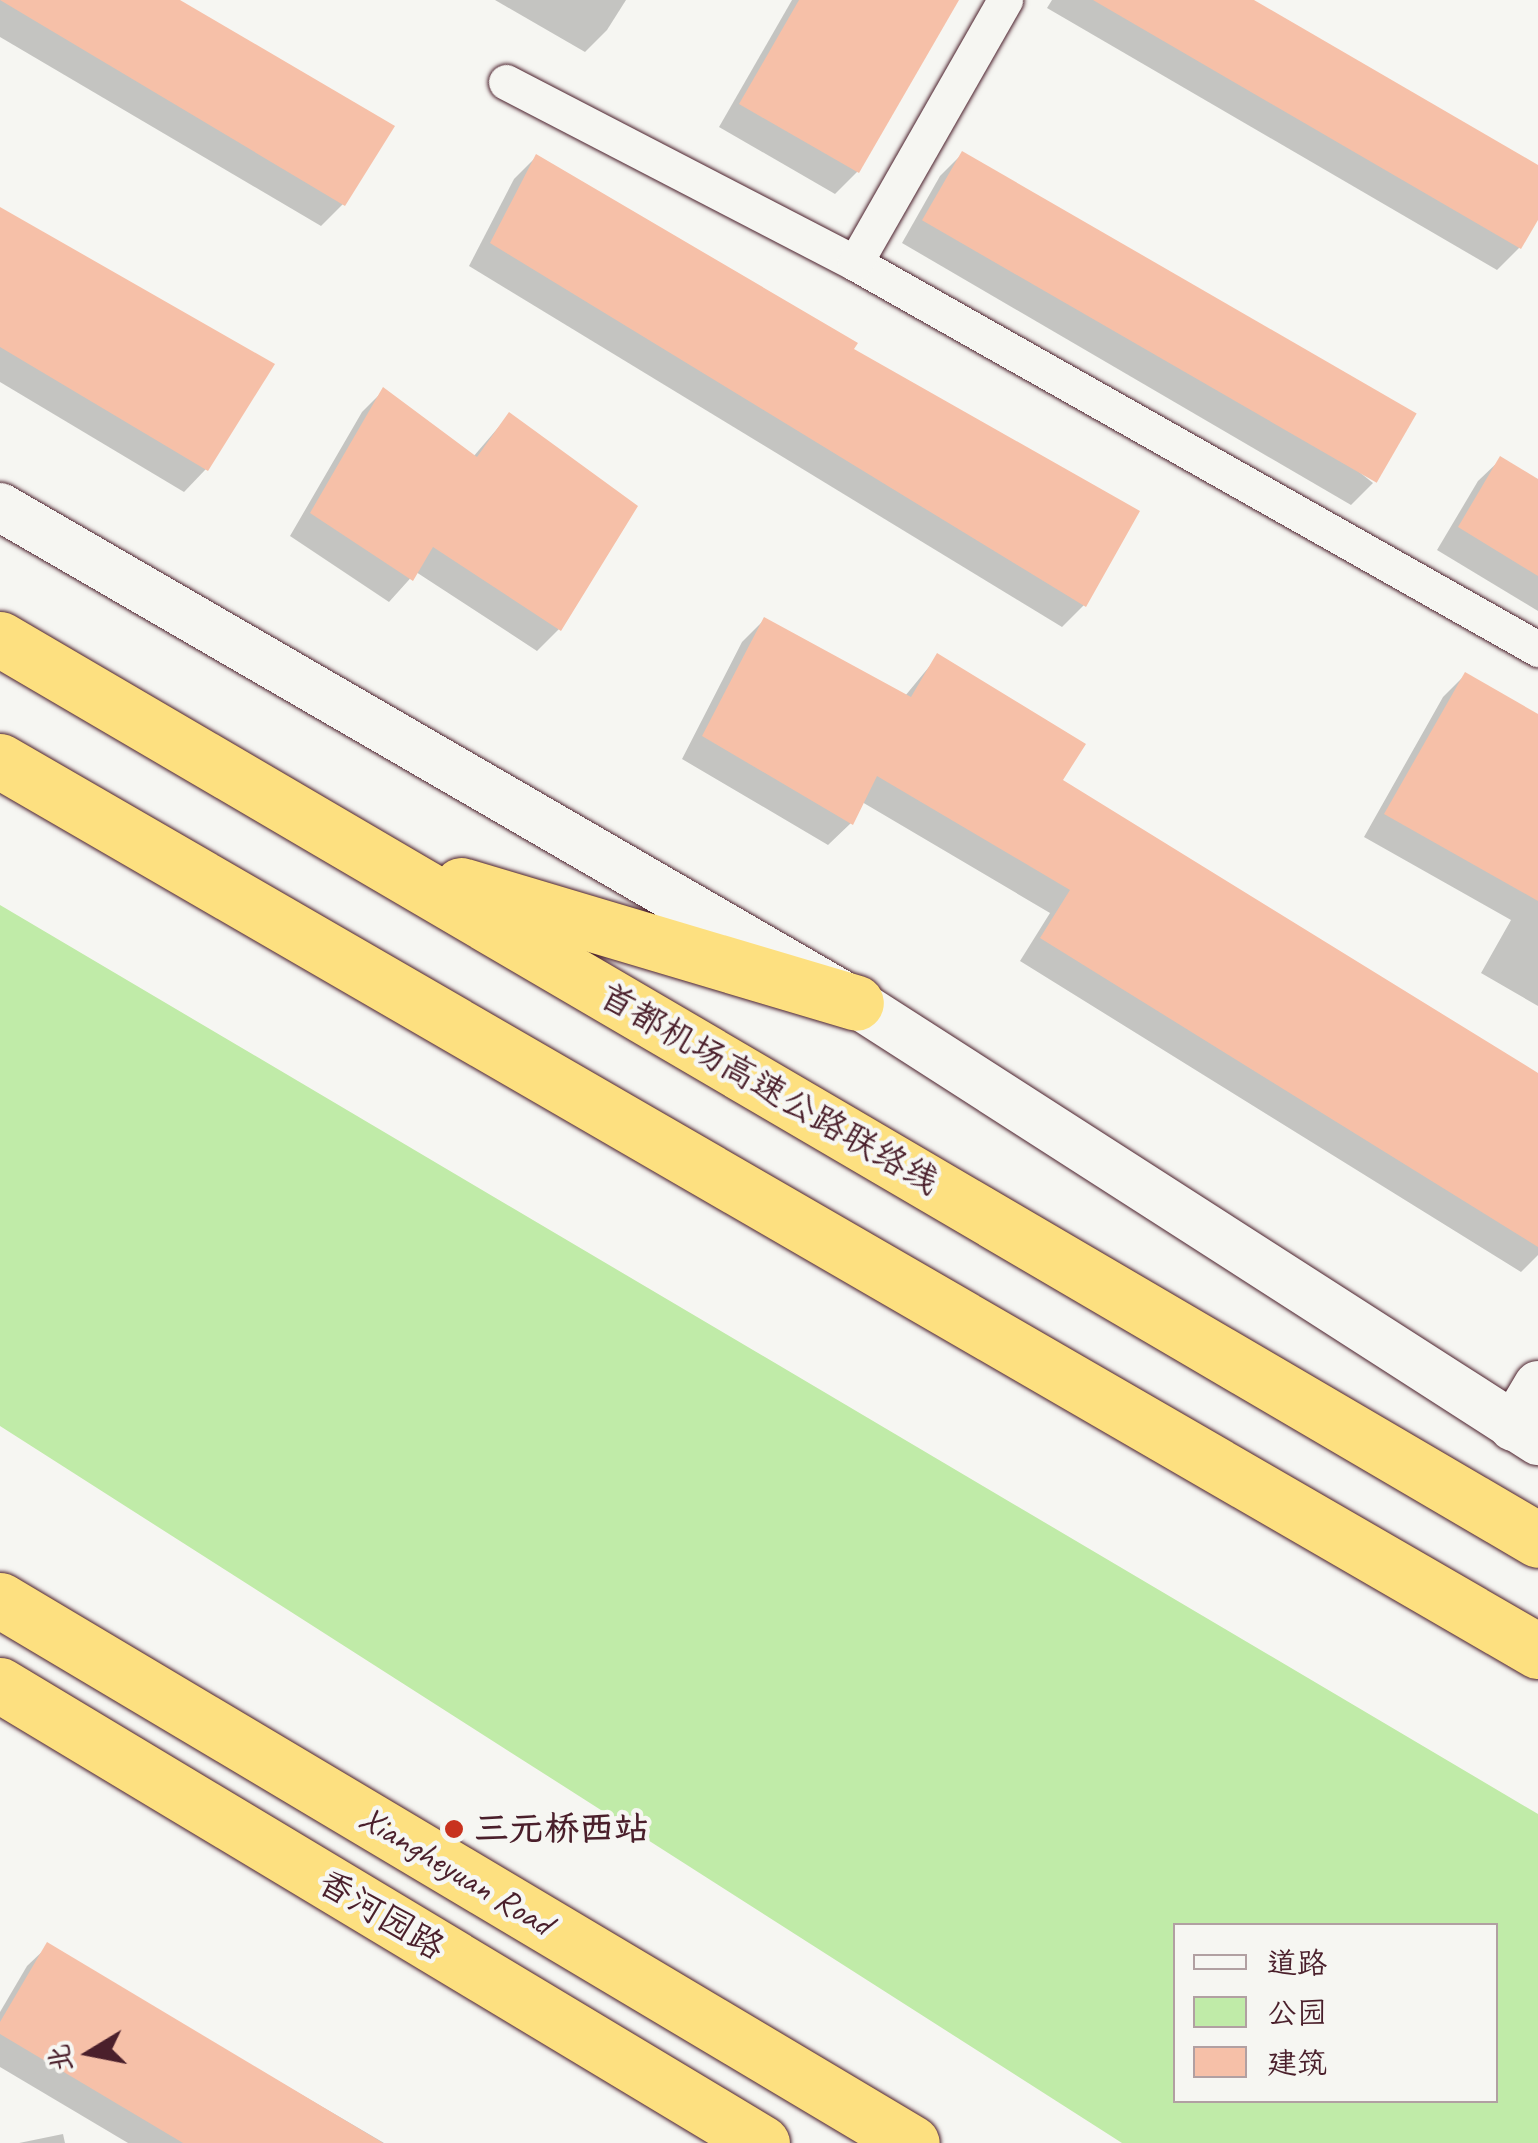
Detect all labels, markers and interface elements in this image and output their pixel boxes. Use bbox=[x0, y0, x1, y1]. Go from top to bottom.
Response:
street label: 首都机场高速公路联络线 bbox=[592, 975, 946, 1203]
street label: Xiangheyuan Road bbox=[353, 1797, 559, 1945]
place label: 三元桥西站 bbox=[474, 1808, 649, 1850]
marker: 三元桥西站 bbox=[443, 1818, 465, 1840]
street label: 香河园路 bbox=[310, 1861, 452, 1969]
legend bbox=[1173, 1923, 1498, 2103]
text: 道路 bbox=[1267, 1944, 1327, 1982]
text: 公园 bbox=[1267, 1994, 1327, 2032]
north arrow bbox=[40, 2003, 140, 2103]
text: 北 bbox=[40, 2041, 80, 2075]
text: 建筑 bbox=[1267, 2044, 1327, 2082]

